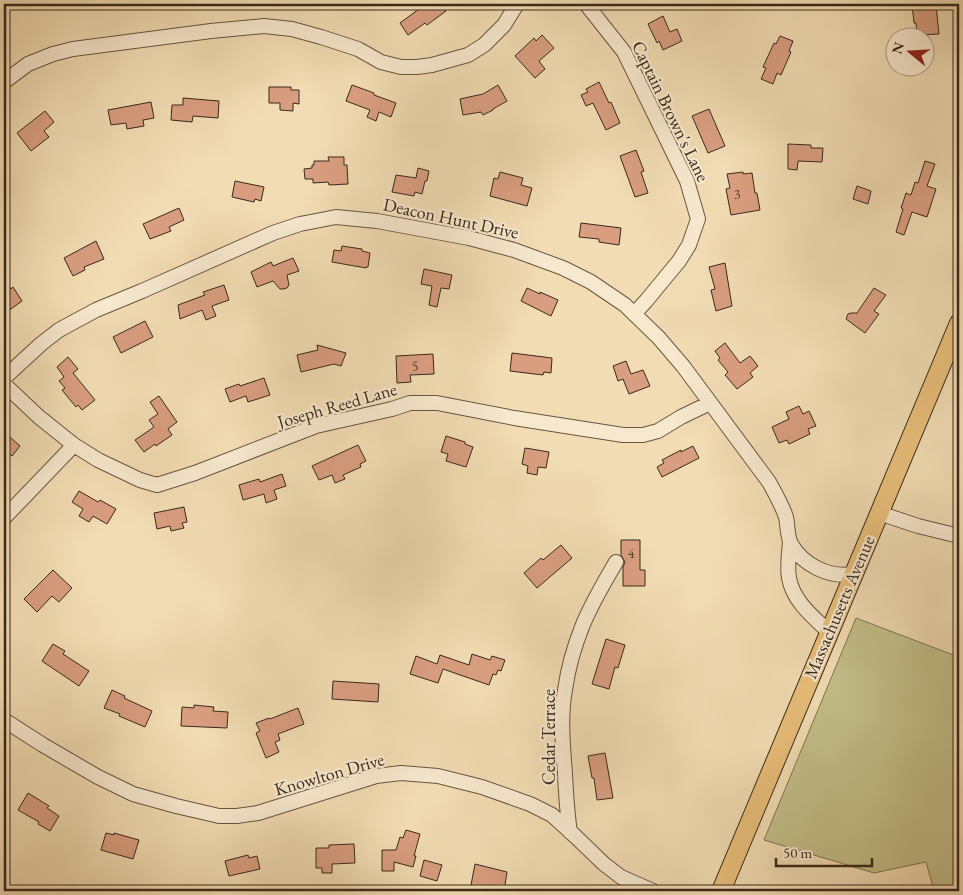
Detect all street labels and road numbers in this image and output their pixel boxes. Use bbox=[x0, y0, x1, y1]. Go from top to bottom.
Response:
street label: Captain Brown's Lane bbox=[627, 37, 715, 185]
street label: Deacon Hunt Drive bbox=[381, 192, 521, 244]
street label: Joseph Reed Lane bbox=[273, 377, 399, 434]
street label: Massachusetts Avenue bbox=[798, 532, 880, 682]
street label: Cedar Terrace bbox=[537, 689, 560, 785]
street label: Knowlton Drive bbox=[271, 747, 387, 801]

